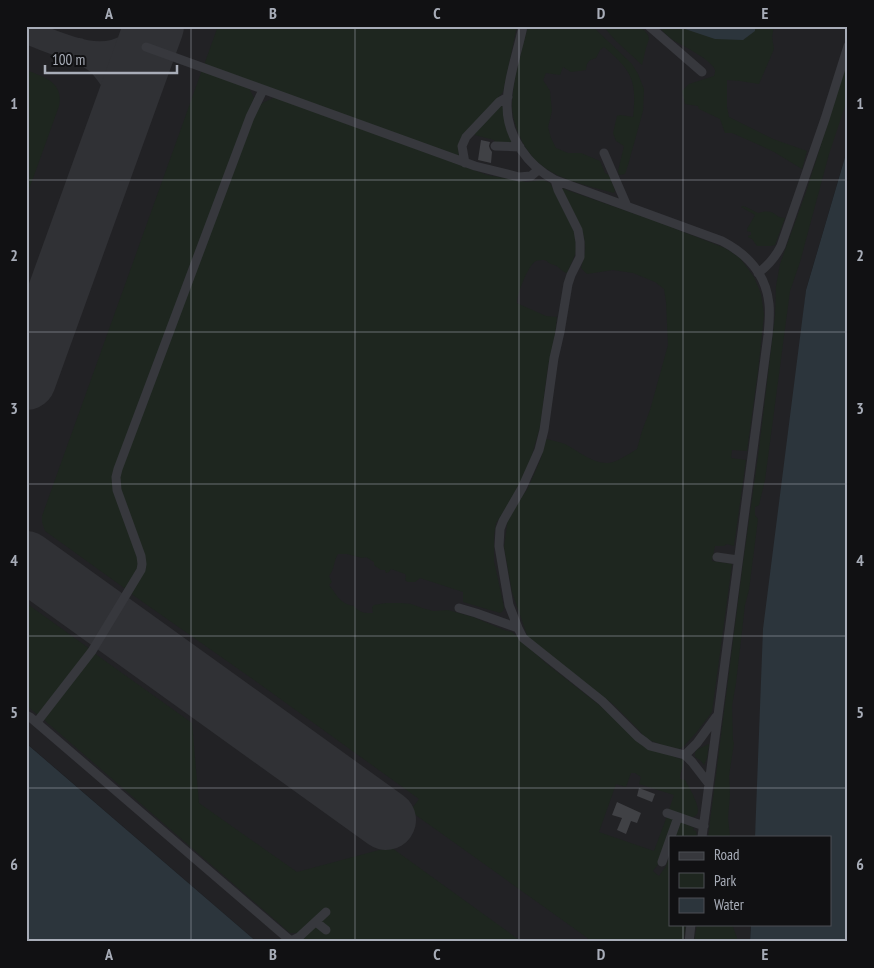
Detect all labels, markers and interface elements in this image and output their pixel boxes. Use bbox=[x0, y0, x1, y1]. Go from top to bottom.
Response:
text: A bbox=[104, 3, 114, 23]
text: B bbox=[269, 3, 277, 23]
text: C bbox=[433, 3, 441, 23]
text: D bbox=[597, 3, 606, 23]
text: E bbox=[762, 3, 769, 23]
scale bar bbox=[45, 42, 178, 74]
text: 100 m bbox=[52, 50, 85, 69]
text: 1 bbox=[10, 93, 18, 113]
text: 1 bbox=[856, 93, 864, 113]
text: 2 bbox=[10, 245, 18, 265]
text: 2 bbox=[856, 245, 864, 265]
text: 3 bbox=[10, 398, 18, 418]
text: 3 bbox=[856, 398, 864, 418]
text: 4 bbox=[10, 550, 18, 570]
text: 4 bbox=[856, 550, 864, 570]
text: 5 bbox=[10, 702, 18, 722]
text: 5 bbox=[856, 702, 864, 722]
legend bbox=[669, 836, 832, 926]
text: Road bbox=[714, 845, 740, 864]
text: 6 bbox=[10, 854, 18, 874]
text: 6 bbox=[856, 854, 864, 874]
text: Park bbox=[714, 871, 736, 890]
text: Water bbox=[714, 895, 745, 914]
text: A bbox=[104, 944, 114, 964]
text: B bbox=[269, 944, 277, 964]
text: C bbox=[433, 944, 441, 964]
text: D bbox=[597, 944, 606, 964]
text: E bbox=[762, 944, 769, 964]

